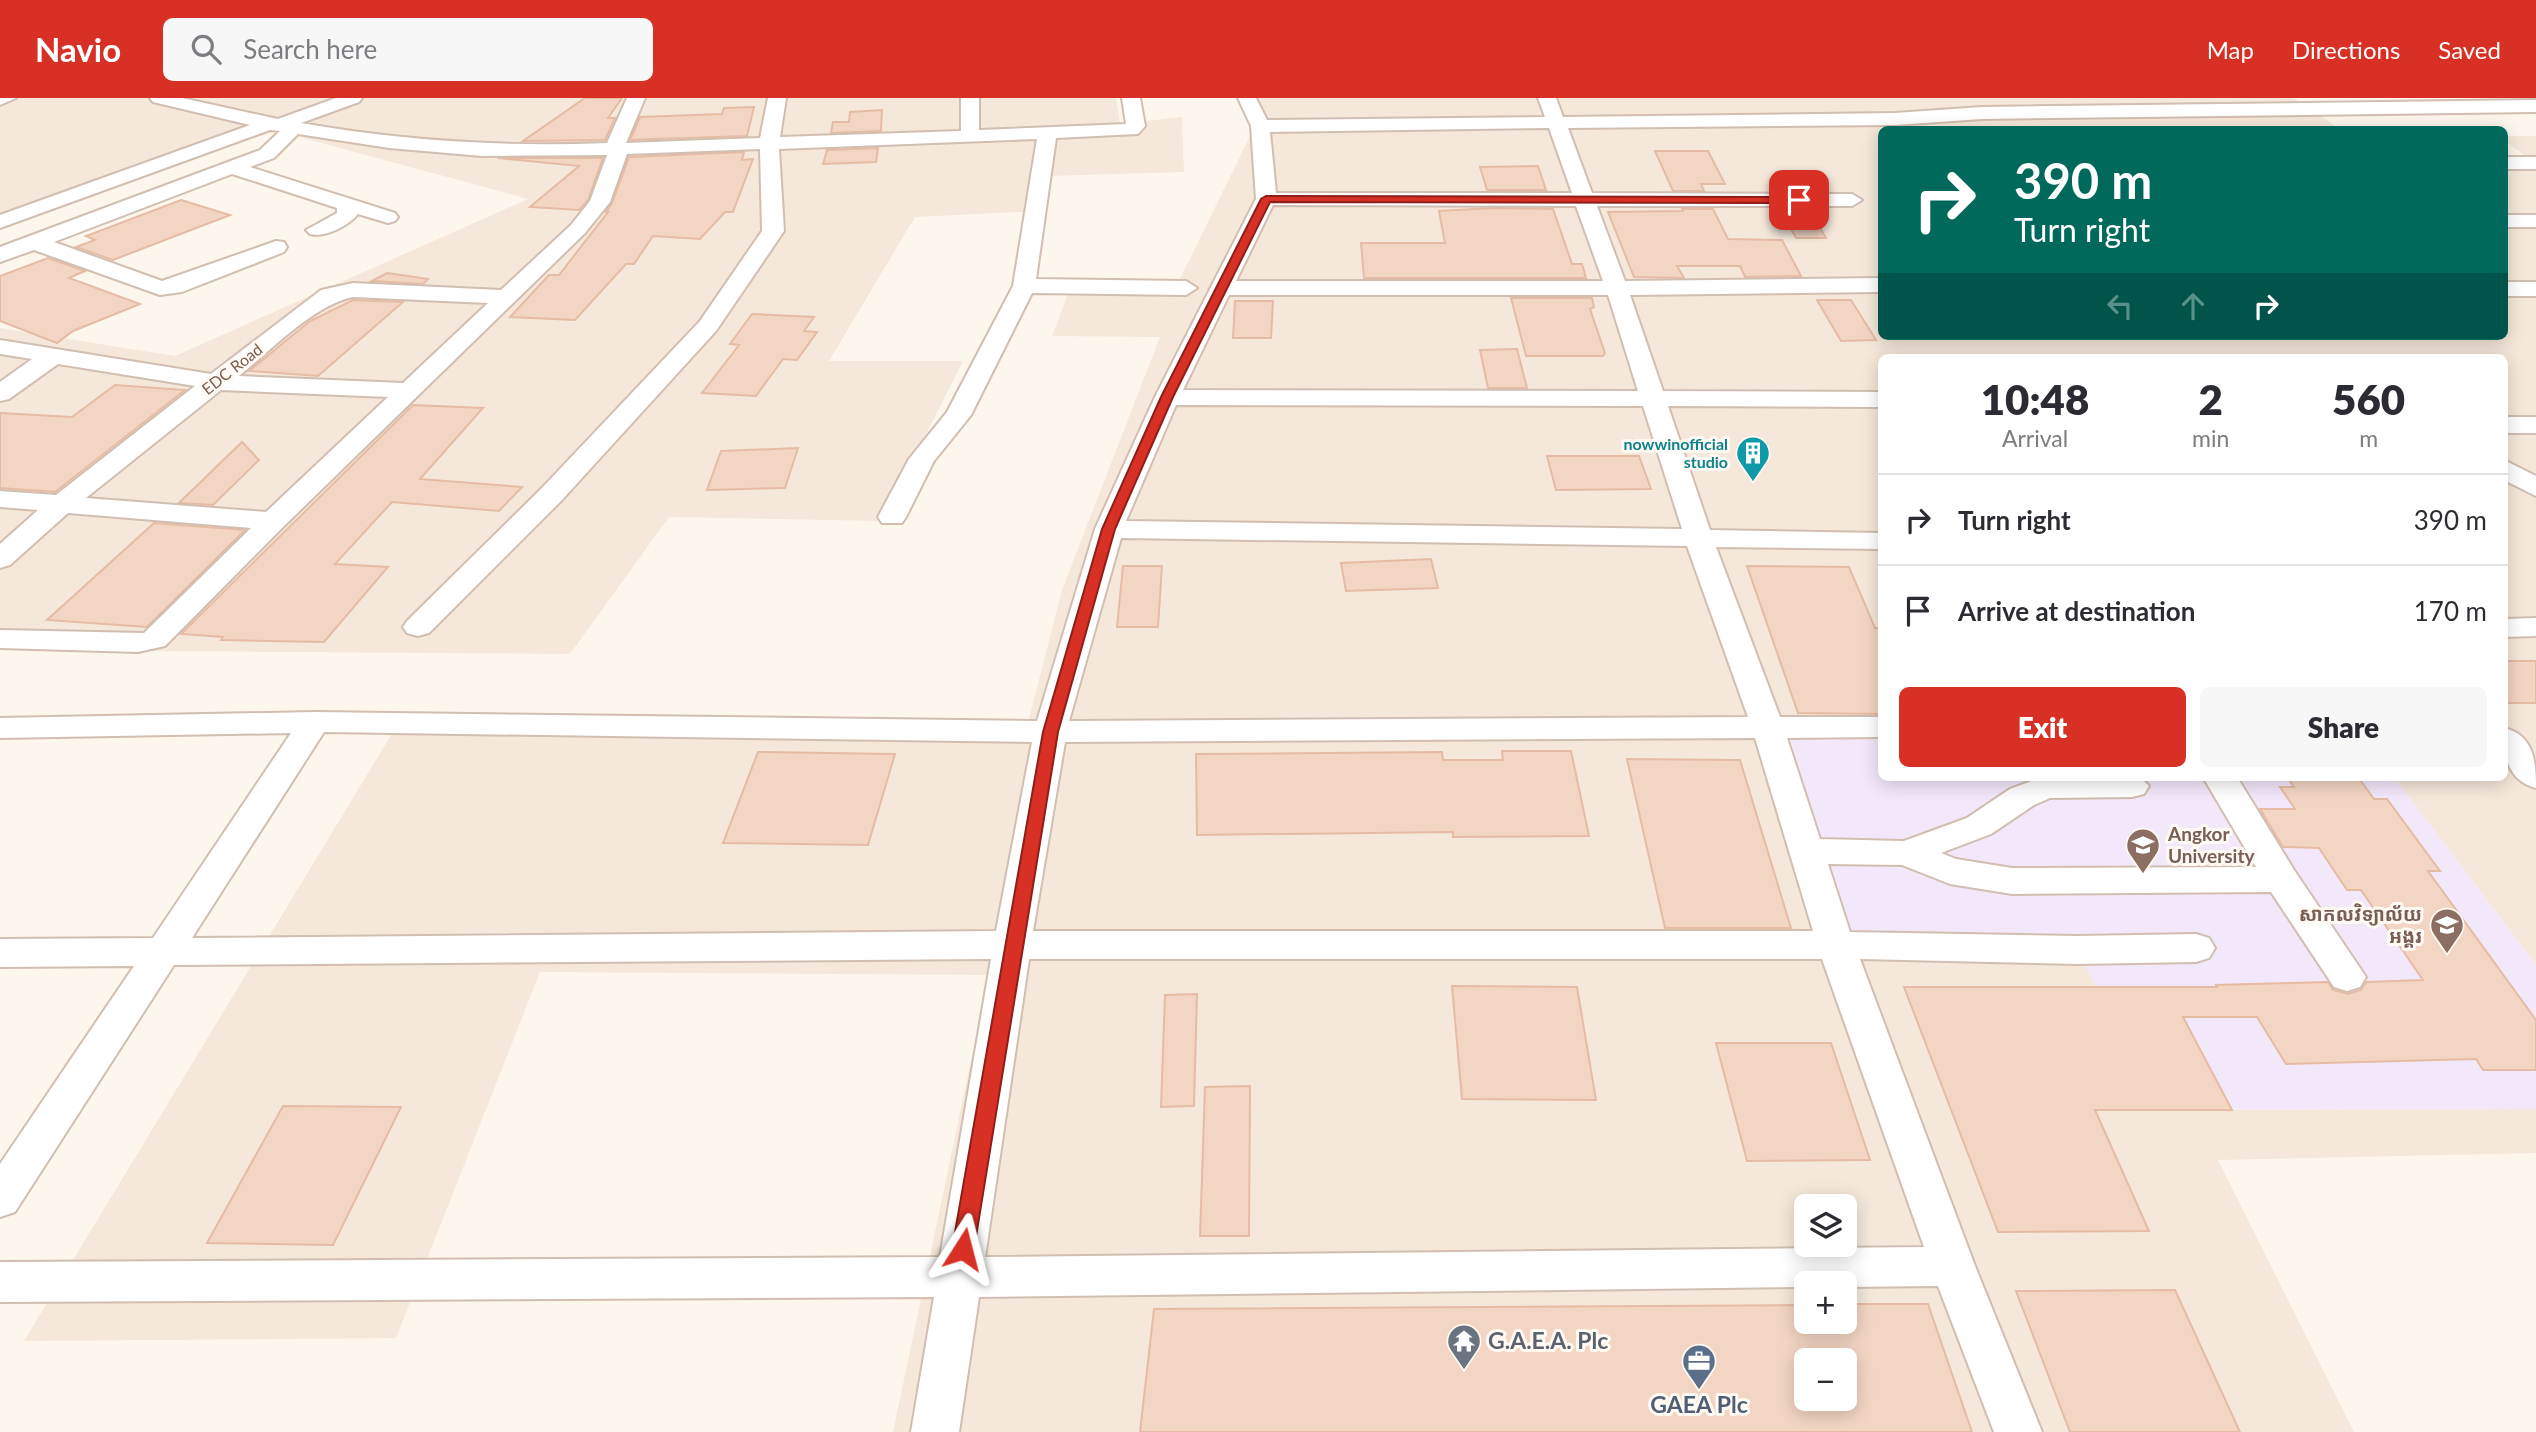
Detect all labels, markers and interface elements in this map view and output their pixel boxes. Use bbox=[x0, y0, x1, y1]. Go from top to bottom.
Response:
search box bbox=[163, 18, 653, 81]
text: Navio bbox=[35, 29, 121, 69]
icon: search bbox=[187, 30, 225, 68]
text: Search here bbox=[243, 33, 377, 65]
text: Map bbox=[2207, 35, 2254, 64]
text: Directions bbox=[2292, 35, 2400, 64]
text: Saved bbox=[2438, 35, 2501, 64]
text: 390 m bbox=[2014, 151, 2152, 209]
icon: right bbox=[1899, 154, 1990, 245]
pin bbox=[1769, 170, 1829, 230]
icon: arrive bbox=[1780, 181, 1818, 219]
text: Turn right bbox=[2014, 210, 2150, 249]
icon: left bbox=[2101, 287, 2139, 325]
icon: ahead bbox=[2174, 287, 2212, 325]
icon: right bbox=[2247, 287, 2285, 325]
street label: EDC Road bbox=[198, 339, 266, 398]
text: 10:48 bbox=[1981, 374, 2089, 424]
text: 2 bbox=[2199, 374, 2223, 424]
text: 560 bbox=[2332, 374, 2405, 424]
text: Arrival bbox=[2002, 424, 2068, 452]
text: min bbox=[2192, 424, 2229, 452]
text: m bbox=[2359, 424, 2378, 452]
place label: nowwinofficial studio bbox=[1623, 434, 1728, 471]
building icon: nowwinofficial studio bbox=[1734, 434, 1772, 483]
icon: right bbox=[1899, 501, 1937, 539]
text: Turn right bbox=[1958, 504, 2071, 536]
text: 390 m bbox=[2414, 504, 2487, 536]
icon: arrive bbox=[1899, 592, 1937, 630]
text: Arrive at destination bbox=[1958, 595, 2195, 627]
text: 170 m bbox=[2414, 595, 2487, 627]
button: Exit bbox=[1899, 687, 2186, 767]
button: Share bbox=[2200, 687, 2487, 767]
place label: Angkor University bbox=[2167, 822, 2256, 867]
school or university icon: Angkor University bbox=[2124, 826, 2162, 875]
place label: សាកលវិទ្យាល័យ អង្គរ bbox=[2299, 902, 2422, 948]
school or university icon: សាកលវិទ្យាល័យ អង្គរ bbox=[2428, 906, 2466, 955]
map controls bbox=[1794, 1194, 1857, 1411]
button: layers bbox=[1794, 1194, 1857, 1257]
position arrow bbox=[926, 1212, 1000, 1286]
button: + bbox=[1794, 1271, 1857, 1334]
temple icon: G.A.E.A. Plc bbox=[1445, 1322, 1483, 1371]
place label: G.A.E.A. Plc bbox=[1488, 1326, 1608, 1354]
office icon: GAEA Plc bbox=[1680, 1342, 1718, 1391]
button: − bbox=[1794, 1348, 1857, 1411]
place label: GAEA Plc bbox=[1650, 1390, 1748, 1418]

